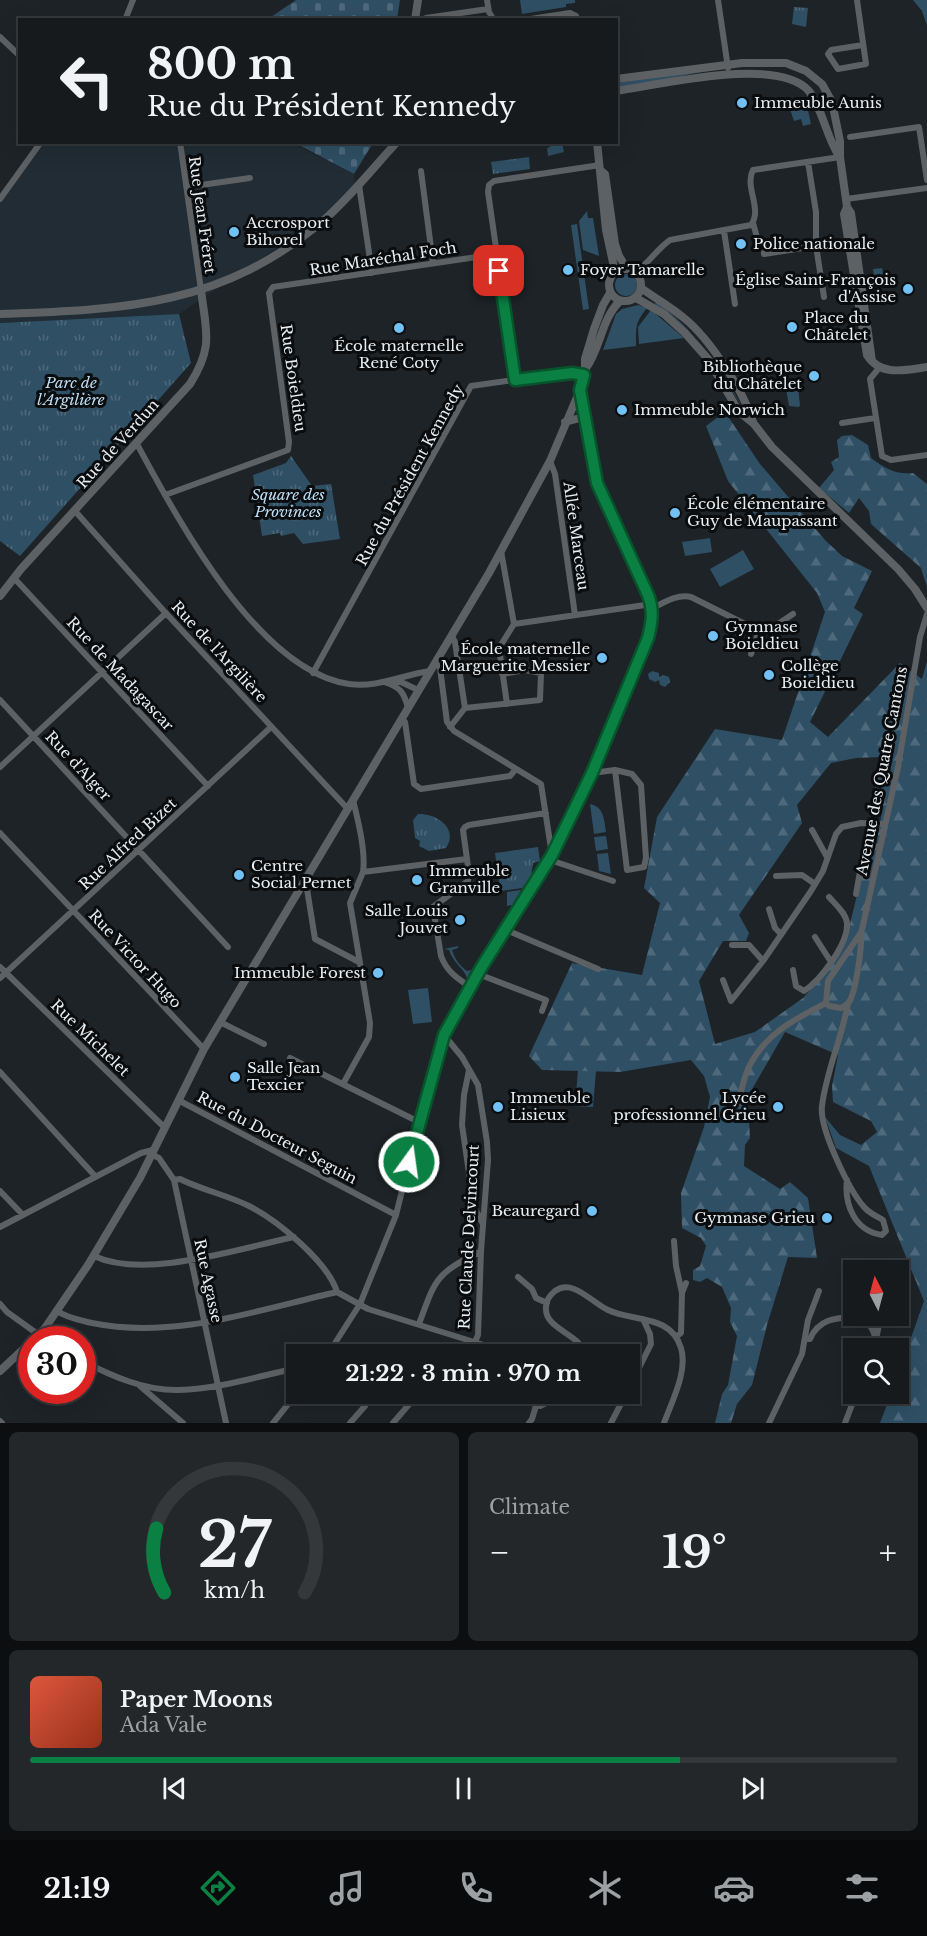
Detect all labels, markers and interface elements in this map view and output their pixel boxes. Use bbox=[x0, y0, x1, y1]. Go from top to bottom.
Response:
text: 800 m bbox=[147, 38, 295, 90]
icon: left bbox=[48, 42, 126, 120]
text: Rue du Président Kennedy bbox=[147, 90, 516, 123]
place label: Immeuble Aunis bbox=[754, 93, 882, 112]
marker: Immeuble Aunis bbox=[735, 96, 749, 110]
street label: Rue Jean Fréret bbox=[185, 155, 220, 275]
place label: Accrosport Bihorel bbox=[245, 213, 330, 249]
marker: Accrosport Bihorel bbox=[227, 225, 241, 239]
place label: Police nationale bbox=[753, 234, 875, 253]
marker: Police nationale bbox=[734, 237, 748, 251]
street label: Rue Maréchal Foch bbox=[308, 238, 458, 280]
pin bbox=[473, 245, 524, 296]
icon: arrive bbox=[482, 254, 515, 287]
place label: Foyer Tamarelle bbox=[580, 260, 705, 279]
marker: Foyer Tamarelle bbox=[561, 263, 575, 277]
place label: Église Saint-François d'Assise bbox=[735, 270, 896, 306]
marker: Église Saint-François d'Assise bbox=[901, 282, 915, 296]
place label: Place du Châtelet bbox=[804, 308, 869, 344]
marker: Place du Châtelet bbox=[785, 320, 799, 334]
marker: École maternelle René Coty bbox=[392, 321, 406, 335]
street label: Rue Boieldieu bbox=[277, 323, 310, 433]
place label: École maternelle René Coty bbox=[334, 336, 464, 372]
place label: Bibliothèque du Châtelet bbox=[703, 357, 802, 393]
marker: Bibliothèque du Châtelet bbox=[807, 369, 821, 383]
park label: Parc de l'Argilière bbox=[37, 373, 105, 409]
street label: Rue du Président Kennedy bbox=[352, 380, 468, 569]
street label: Rue de Verdun bbox=[72, 395, 163, 492]
place label: Immeuble Norwich bbox=[634, 400, 785, 419]
marker: Immeuble Norwich bbox=[615, 403, 629, 417]
street label: Allée Marceau bbox=[559, 479, 594, 591]
park label: Square des Provinces bbox=[251, 485, 325, 521]
place label: École élémentaire Guy de Maupassant bbox=[687, 494, 838, 530]
marker: École élémentaire Guy de Maupassant bbox=[668, 506, 682, 520]
street label: Rue de l'Argilière bbox=[167, 597, 271, 706]
street label: Rue de Madagascar bbox=[63, 613, 179, 735]
place label: Gymnase Boieldieu bbox=[725, 617, 799, 653]
marker: Gymnase Boieldieu bbox=[706, 629, 720, 643]
place label: École maternelle Marguerite Messier bbox=[441, 639, 591, 675]
marker: École maternelle Marguerite Messier bbox=[595, 651, 609, 665]
place label: Collège Boieldieu bbox=[781, 656, 855, 692]
street label: Avenue des Quatre Cantons bbox=[852, 665, 911, 878]
marker: Collège Boieldieu bbox=[762, 668, 776, 682]
street label: Rue d'Alger bbox=[41, 727, 116, 805]
street label: Rue Alfred Bizet bbox=[75, 793, 180, 894]
place label: Centre Social Pernet bbox=[251, 856, 352, 892]
place label: Immeuble Granville bbox=[429, 861, 509, 897]
marker: Centre Social Pernet bbox=[232, 868, 246, 882]
marker: Immeuble Granville bbox=[410, 873, 424, 887]
place label: Salle Louis Jouvet bbox=[365, 901, 448, 937]
street label: Rue Victor Hugo bbox=[85, 905, 186, 1012]
marker: Salle Louis Jouvet bbox=[453, 913, 467, 927]
place label: Immeuble Forest bbox=[234, 963, 366, 982]
marker: Immeuble Forest bbox=[371, 966, 385, 980]
street label: Rue Michelet bbox=[47, 995, 134, 1080]
place label: Salle Jean Texcier bbox=[247, 1058, 320, 1094]
marker: Salle Jean Texcier bbox=[228, 1070, 242, 1084]
street label: Rue du Docteur Seguin bbox=[194, 1087, 361, 1188]
place label: Immeuble Lisieux bbox=[510, 1088, 590, 1124]
place label: Lycée professionnel Grieu bbox=[613, 1088, 766, 1124]
marker: Immeuble Lisieux bbox=[491, 1100, 505, 1114]
marker: Lycée professionnel Grieu bbox=[771, 1100, 785, 1114]
position arrow bbox=[377, 1130, 441, 1194]
street label: Rue Claude Delvincourt bbox=[454, 1144, 483, 1330]
place label: Beauregard bbox=[492, 1201, 580, 1220]
marker: Beauregard bbox=[585, 1204, 599, 1218]
place label: Gymnase Grieu bbox=[694, 1208, 815, 1227]
marker: Gymnase Grieu bbox=[820, 1211, 834, 1225]
street label: Rue Agasse bbox=[190, 1237, 227, 1325]
north arrow bbox=[843, 1260, 909, 1326]
map controls bbox=[843, 1260, 909, 1404]
speed limit sign: 30 bbox=[18, 1326, 96, 1404]
button: search bbox=[843, 1338, 909, 1404]
text: 21:22 · 3 min · 970 m bbox=[345, 1360, 581, 1387]
text: Climate bbox=[489, 1495, 570, 1519]
text: 27 bbox=[198, 1506, 271, 1584]
text: 19° bbox=[662, 1524, 727, 1580]
text: − bbox=[489, 1532, 510, 1573]
text: + bbox=[879, 1532, 897, 1573]
text: km/h bbox=[204, 1578, 265, 1605]
text: Paper Moons bbox=[120, 1686, 273, 1713]
text: Ada Vale bbox=[120, 1713, 207, 1737]
icon: previous bbox=[158, 1772, 191, 1805]
icon: pause bbox=[447, 1772, 480, 1805]
icon: next bbox=[736, 1772, 769, 1805]
icon: directions bbox=[197, 1867, 239, 1909]
icon: music bbox=[326, 1867, 368, 1909]
icon: phone bbox=[455, 1867, 497, 1909]
icon: climate bbox=[584, 1867, 626, 1909]
icon: car bbox=[713, 1867, 755, 1909]
icon: filters bbox=[841, 1867, 883, 1909]
text: 21:19 bbox=[43, 1872, 110, 1905]

